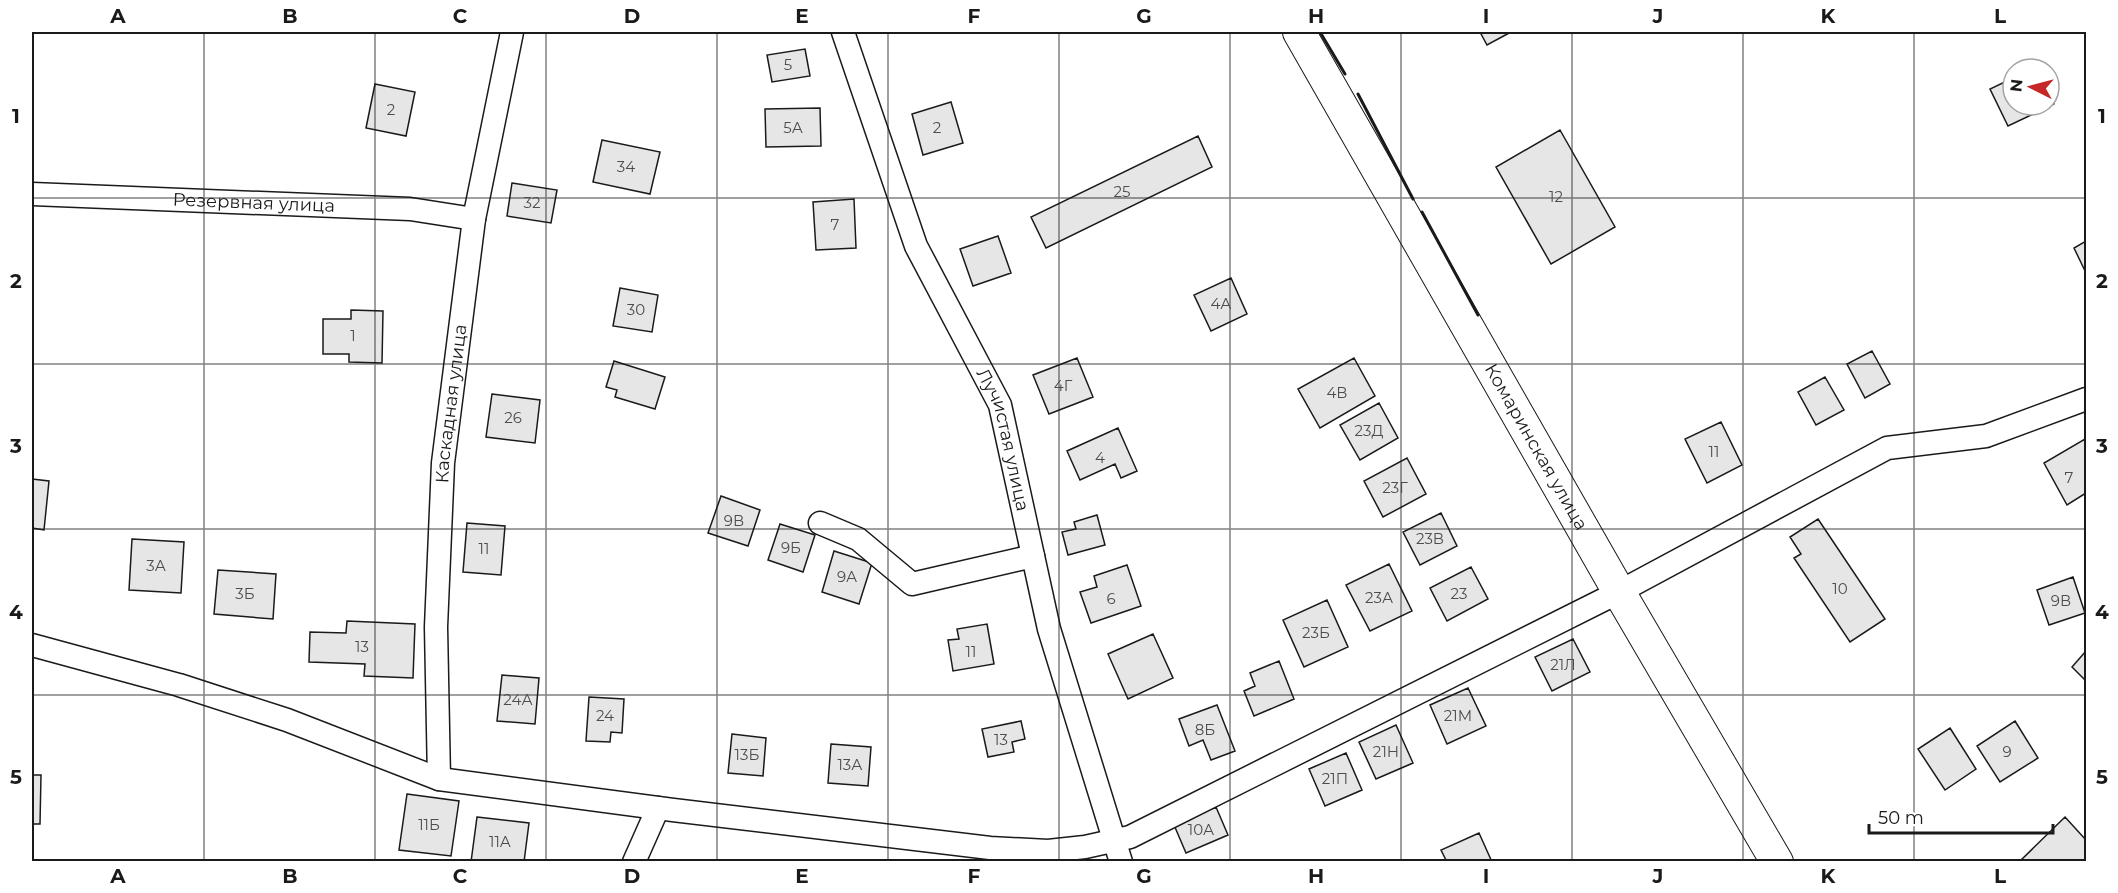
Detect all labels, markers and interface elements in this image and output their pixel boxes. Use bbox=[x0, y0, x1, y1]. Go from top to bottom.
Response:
text: A bbox=[109, 4, 126, 28]
text: B bbox=[282, 4, 298, 28]
text: C bbox=[453, 4, 468, 28]
text: D bbox=[624, 4, 640, 28]
text: E bbox=[795, 4, 809, 28]
text: F bbox=[968, 4, 981, 28]
text: G bbox=[1136, 4, 1152, 28]
text: H bbox=[1308, 4, 1324, 28]
text: I bbox=[1483, 4, 1489, 28]
text: J bbox=[1652, 4, 1663, 28]
text: K bbox=[1821, 4, 1837, 28]
text: L bbox=[1994, 4, 2006, 28]
house number: 5 bbox=[784, 55, 792, 74]
north arrow bbox=[2001, 57, 2061, 117]
text: N bbox=[2006, 78, 2027, 93]
house number: 2 bbox=[387, 100, 395, 119]
text: 1 bbox=[12, 104, 20, 128]
text: 1 bbox=[2098, 104, 2106, 128]
house number: 5А bbox=[783, 118, 803, 137]
house number: 2 bbox=[933, 118, 941, 137]
house number: 34 bbox=[617, 157, 635, 176]
house number: 25 bbox=[1113, 182, 1131, 201]
house number: 12 bbox=[1549, 187, 1563, 206]
street label: Резервная улица bbox=[172, 189, 335, 217]
house number: 32 bbox=[524, 193, 540, 212]
house number: 7 bbox=[831, 215, 840, 234]
text: 2 bbox=[10, 269, 22, 293]
text: 2 bbox=[2096, 269, 2108, 293]
house number: 4А bbox=[1210, 294, 1232, 313]
house number: 30 bbox=[627, 300, 645, 319]
street label: Каскадная улица bbox=[431, 323, 472, 484]
house number: 1 bbox=[350, 326, 356, 345]
street label: Комаринская улица bbox=[1480, 360, 1592, 534]
street label: Лучистая улица bbox=[972, 364, 1034, 513]
house number: 4Г bbox=[1054, 376, 1073, 395]
house number: 4В bbox=[1326, 383, 1348, 402]
house number: 26 bbox=[504, 408, 522, 427]
house number: 23Д bbox=[1355, 421, 1384, 440]
text: 3 bbox=[9, 434, 22, 458]
text: 3 bbox=[2095, 434, 2108, 458]
house number: 11 bbox=[1709, 442, 1719, 461]
house number: 4 bbox=[1095, 448, 1105, 467]
house number: 7 bbox=[2065, 468, 2074, 487]
house number: 23Г bbox=[1382, 478, 1408, 497]
house number: 9В bbox=[724, 511, 744, 530]
house number: 23В bbox=[1416, 529, 1444, 548]
house number: 9Б bbox=[781, 538, 801, 557]
house number: 11 bbox=[479, 539, 489, 558]
house number: 3А bbox=[146, 556, 166, 575]
house number: 9А bbox=[837, 567, 857, 586]
house number: 10 bbox=[1832, 579, 1848, 598]
house number: 3Б bbox=[235, 584, 255, 603]
house number: 23 bbox=[1451, 584, 1467, 603]
house number: 23А bbox=[1365, 588, 1393, 607]
house number: 6 bbox=[1106, 589, 1116, 608]
house number: 9В bbox=[2051, 591, 2071, 610]
text: 4 bbox=[9, 600, 23, 624]
text: 4 bbox=[2095, 600, 2109, 624]
house number: 23Б bbox=[1302, 623, 1330, 642]
house number: 13 bbox=[355, 637, 369, 656]
house number: 11 bbox=[966, 642, 976, 661]
house number: 21Л bbox=[1550, 655, 1576, 674]
house number: 24А bbox=[503, 690, 533, 709]
house number: 24 bbox=[596, 706, 614, 725]
house number: 21М bbox=[1444, 706, 1472, 725]
house number: 8Б bbox=[1195, 720, 1215, 739]
house number: 13 bbox=[994, 730, 1008, 749]
house number: 21Н bbox=[1373, 742, 1399, 761]
house number: 9 bbox=[2002, 742, 2012, 761]
house number: 13Б bbox=[735, 745, 759, 764]
house number: 13А bbox=[837, 755, 863, 774]
text: 5 bbox=[10, 765, 22, 789]
text: 5 bbox=[2096, 765, 2108, 789]
house number: 21П bbox=[1322, 769, 1348, 788]
scale bar bbox=[1869, 797, 2054, 835]
text: 50 m bbox=[1878, 807, 1924, 829]
house number: 11Б bbox=[418, 815, 440, 834]
house number: 10А bbox=[1188, 820, 1214, 839]
house number: 11А bbox=[489, 832, 511, 851]
text: A bbox=[109, 864, 126, 888]
text: B bbox=[282, 864, 298, 888]
text: C bbox=[453, 864, 468, 888]
text: D bbox=[624, 864, 640, 888]
text: E bbox=[795, 864, 809, 888]
text: F bbox=[968, 864, 981, 888]
text: G bbox=[1136, 864, 1152, 888]
text: H bbox=[1308, 864, 1324, 888]
text: I bbox=[1483, 864, 1489, 888]
text: J bbox=[1652, 864, 1663, 888]
text: K bbox=[1821, 864, 1837, 888]
text: L bbox=[1994, 864, 2006, 888]

